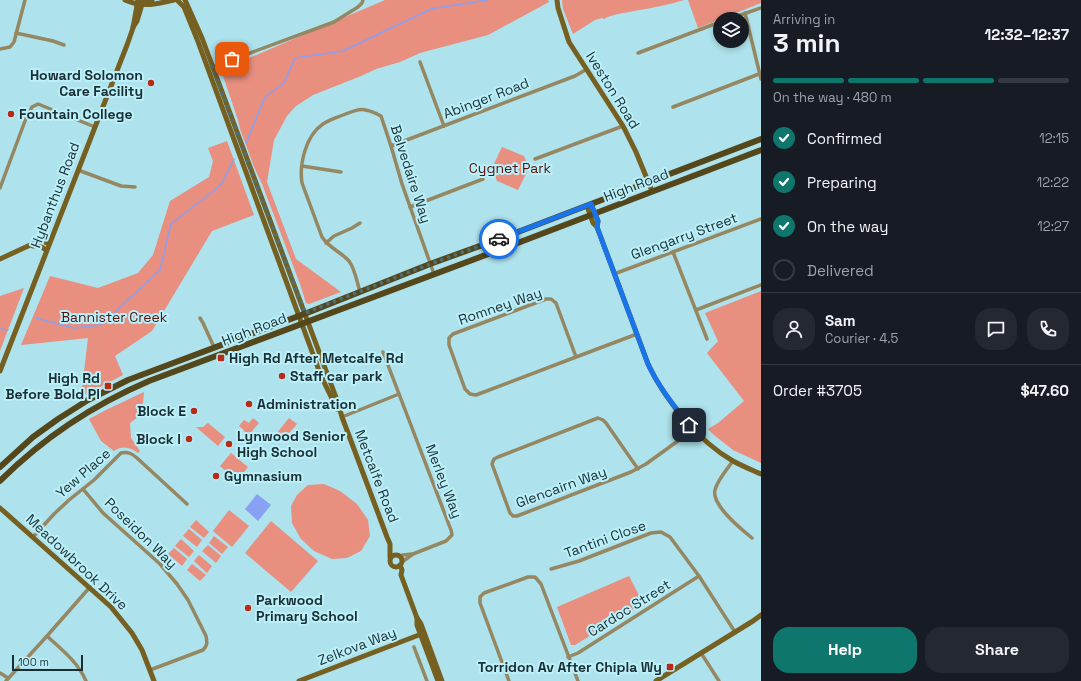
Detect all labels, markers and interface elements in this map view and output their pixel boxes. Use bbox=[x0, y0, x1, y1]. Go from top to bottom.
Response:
text: Arriving in bbox=[773, 11, 835, 28]
map controls bbox=[713, 12, 749, 48]
button: layers bbox=[713, 12, 749, 48]
text: 12:32–12:37 bbox=[984, 25, 1069, 44]
text: 3 min bbox=[773, 26, 841, 60]
pin bbox=[215, 42, 249, 76]
icon: bag bbox=[221, 48, 243, 70]
street label: Iveston Road bbox=[582, 48, 644, 132]
place label: Howard Solomon Care Facility bbox=[30, 66, 143, 100]
street label: Abinger Road bbox=[441, 73, 531, 123]
marker: Howard Solomon Care Facility bbox=[146, 78, 156, 88]
text: On the way · 480 m bbox=[773, 89, 892, 106]
place label: Fountain College bbox=[19, 105, 133, 123]
marker: Fountain College bbox=[6, 109, 16, 119]
street label: Belvedaire Way bbox=[387, 123, 435, 225]
icon: check bbox=[773, 127, 795, 149]
text: Confirmed bbox=[807, 129, 882, 148]
text: 12:15 bbox=[1039, 130, 1069, 147]
street label: Hybanthus Road bbox=[27, 139, 83, 251]
park label: Cygnet Park bbox=[469, 159, 552, 177]
street label: High Road bbox=[601, 164, 671, 206]
icon: check bbox=[773, 171, 795, 193]
text: Preparing bbox=[807, 173, 877, 192]
text: 12:22 bbox=[1037, 174, 1069, 191]
street label: Glengarry Street bbox=[628, 208, 740, 264]
icon: check bbox=[773, 215, 795, 237]
text: On the way bbox=[807, 217, 888, 236]
text: 12:27 bbox=[1037, 218, 1069, 235]
courier bbox=[479, 219, 519, 259]
icon: car bbox=[488, 228, 510, 250]
text: Delivered bbox=[807, 261, 874, 280]
street label: Romney Way bbox=[456, 283, 544, 329]
park label: Bannister Creek bbox=[61, 308, 168, 326]
street label: High Road bbox=[219, 308, 289, 350]
button: person bbox=[773, 308, 815, 350]
button: chat bbox=[975, 308, 1017, 350]
button: phone bbox=[1027, 308, 1069, 350]
text: Sam bbox=[825, 311, 856, 330]
text: Courier · 4.5 bbox=[825, 330, 898, 347]
place label: High Rd After Metcalfe Rd bbox=[229, 349, 404, 367]
marker: High Rd After Metcalfe Rd bbox=[216, 353, 226, 363]
place label: Staff car park bbox=[290, 367, 383, 385]
place label: High Rd Before Bold Pl bbox=[5, 369, 100, 403]
marker: Staff car park bbox=[277, 371, 287, 381]
marker: High Rd Before Bold Pl bbox=[103, 381, 113, 391]
text: Order #3705 bbox=[773, 381, 862, 400]
text: $47.60 bbox=[1020, 381, 1069, 400]
place label: Administration bbox=[257, 395, 357, 413]
marker: Administration bbox=[244, 399, 254, 409]
place label: Block E bbox=[137, 402, 186, 420]
marker: Block E bbox=[189, 406, 199, 416]
pin bbox=[672, 408, 706, 442]
icon: home bbox=[678, 414, 700, 436]
place label: Lynwood Senior High School bbox=[237, 427, 346, 461]
street label: Metcalfe Road bbox=[351, 427, 403, 525]
place label: Block I bbox=[136, 430, 181, 448]
marker: Block I bbox=[184, 434, 194, 444]
marker: Lynwood Senior High School bbox=[224, 439, 234, 449]
street label: Merley Way bbox=[422, 441, 466, 521]
street label: Yew Place bbox=[52, 444, 114, 502]
street label: Glencairn Way bbox=[513, 462, 609, 512]
place label: Gymnasium bbox=[224, 467, 302, 485]
marker: Gymnasium bbox=[211, 471, 221, 481]
street label: Poseidon Way bbox=[101, 494, 181, 572]
street label: Meadowbrook Drive bbox=[22, 510, 132, 614]
street label: Tantini Close bbox=[562, 516, 648, 562]
street label: Cardoc Street bbox=[584, 575, 674, 641]
place label: Parkwood Primary School bbox=[256, 591, 358, 625]
marker: Parkwood Primary School bbox=[243, 603, 253, 613]
street label: Zelkova Way bbox=[315, 623, 399, 669]
button: Help bbox=[773, 627, 917, 673]
button: Share bbox=[925, 627, 1069, 673]
scale bar bbox=[12, 653, 83, 672]
text: 100 m bbox=[18, 655, 49, 669]
place label: Torridon Av After Chipla Wy bbox=[478, 658, 662, 676]
marker: Torridon Av After Chipla Wy bbox=[665, 662, 675, 672]

